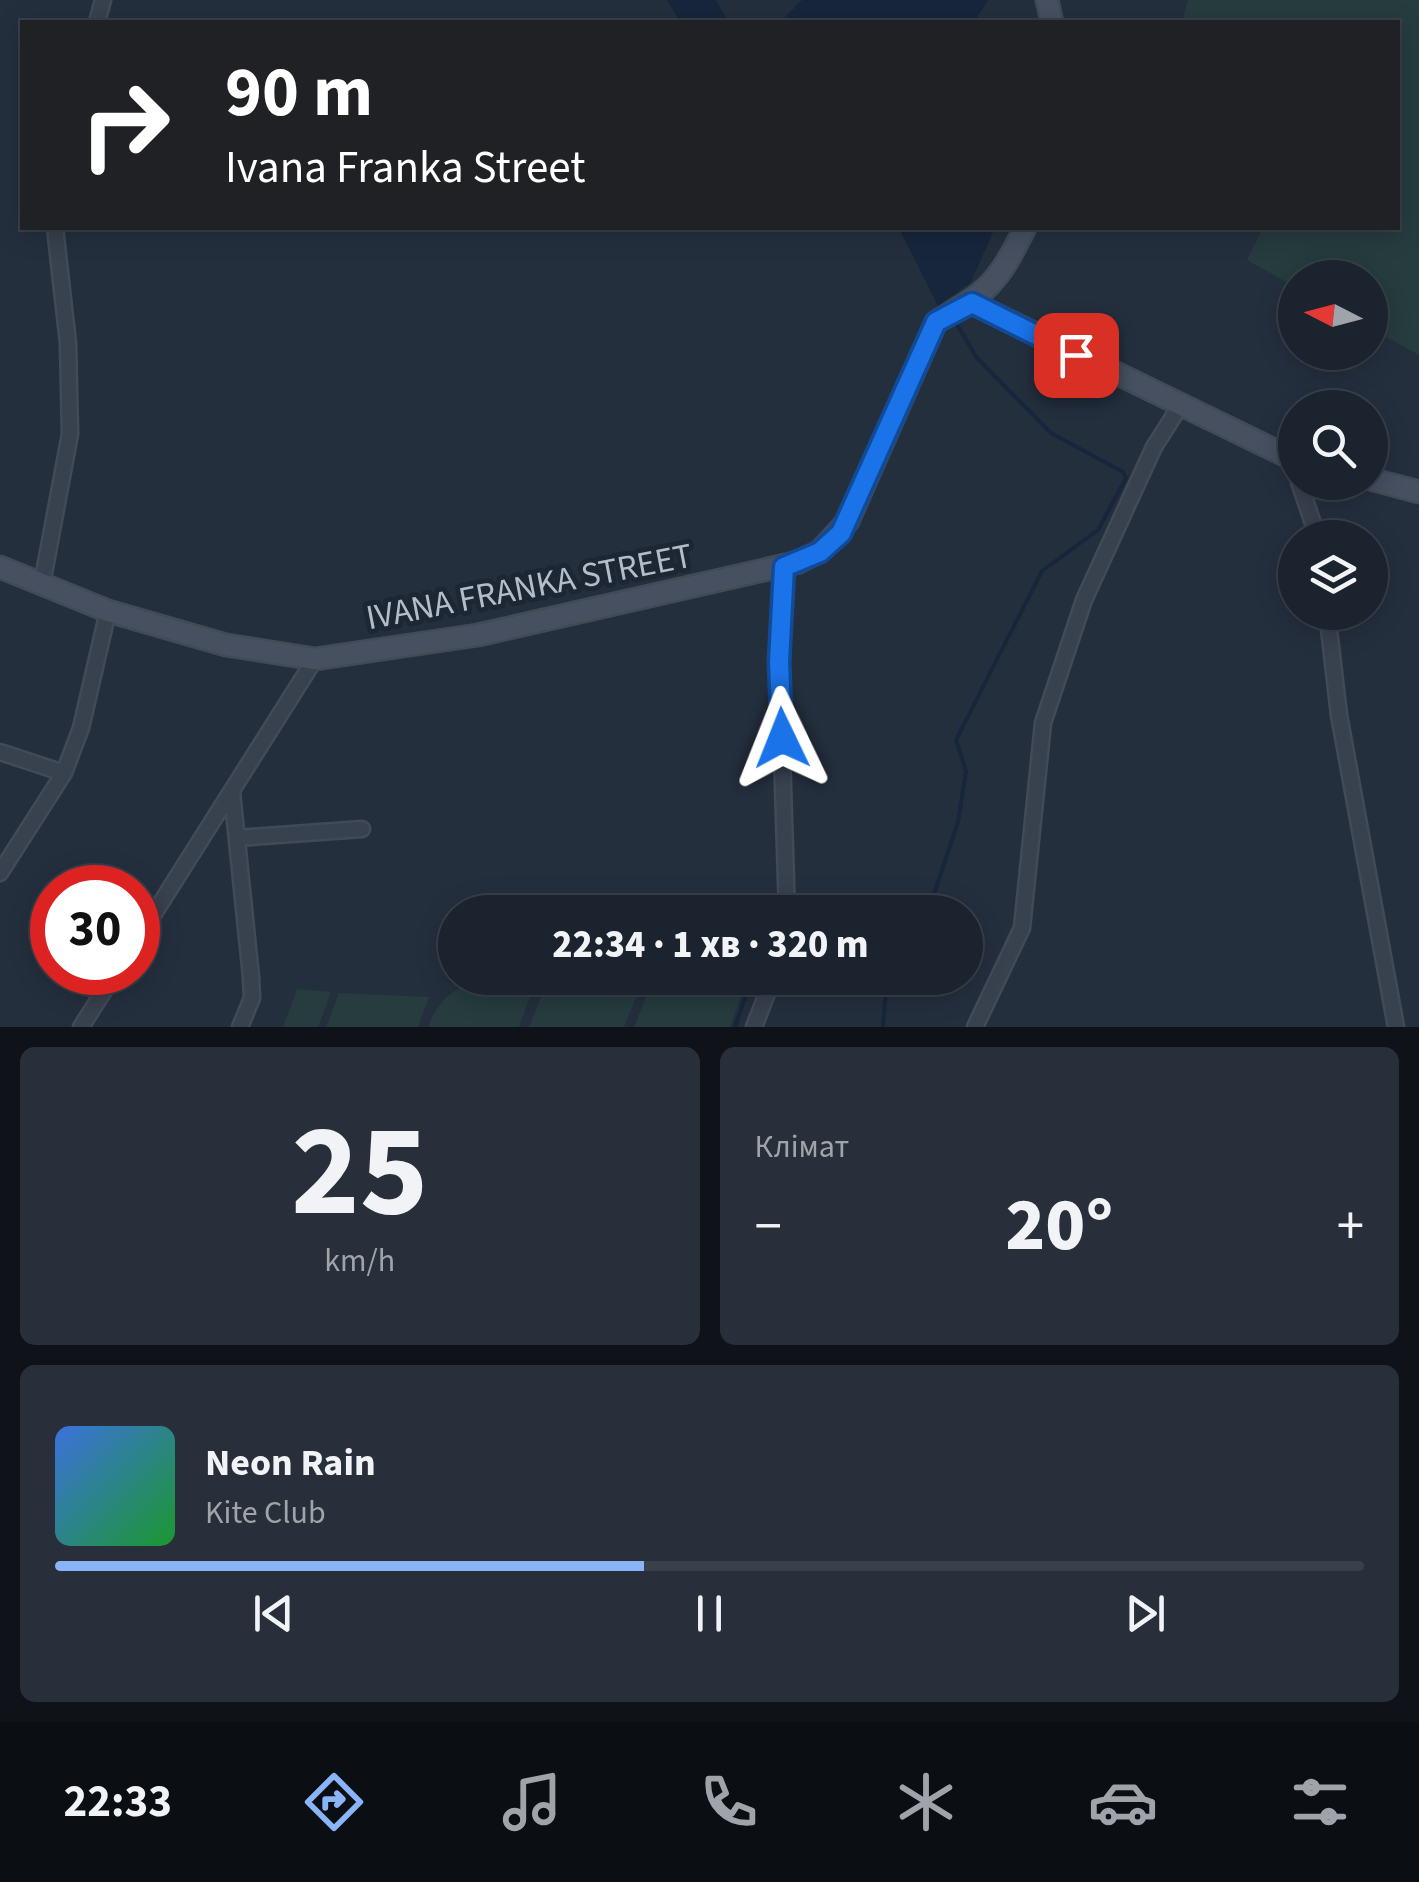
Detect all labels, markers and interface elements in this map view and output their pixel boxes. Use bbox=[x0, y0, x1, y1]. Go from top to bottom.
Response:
text: 90 m bbox=[225, 43, 373, 143]
icon: right bbox=[60, 60, 190, 190]
text: Ivana Franka Street bbox=[225, 136, 585, 200]
north arrow bbox=[1278, 260, 1388, 370]
map controls bbox=[1278, 260, 1388, 630]
pin bbox=[1034, 313, 1119, 398]
icon: arrive bbox=[1049, 328, 1104, 383]
button: search bbox=[1278, 390, 1388, 500]
button: layers bbox=[1278, 520, 1388, 630]
street label: IVANA FRANKA STREET bbox=[362, 531, 697, 643]
position arrow bbox=[730, 686, 834, 790]
speed limit sign: 30 bbox=[30, 865, 160, 995]
text: 22:34 · 1 хв · 320 m bbox=[552, 918, 869, 972]
text: 25 bbox=[291, 1080, 428, 1265]
text: Клімат bbox=[755, 1124, 849, 1170]
text: 20° bbox=[1005, 1172, 1113, 1279]
text: − bbox=[755, 1188, 782, 1266]
text: + bbox=[1337, 1188, 1364, 1266]
text: km/h bbox=[324, 1238, 395, 1284]
text: Neon Rain bbox=[205, 1436, 376, 1490]
text: Kite Club bbox=[205, 1490, 326, 1536]
icon: previous bbox=[246, 1586, 301, 1641]
icon: pause bbox=[682, 1586, 737, 1641]
icon: next bbox=[1118, 1586, 1173, 1641]
icon: directions bbox=[299, 1767, 369, 1837]
icon: music bbox=[497, 1767, 567, 1837]
icon: phone bbox=[694, 1767, 764, 1837]
icon: climate bbox=[891, 1767, 961, 1837]
icon: car bbox=[1088, 1767, 1158, 1837]
icon: filters bbox=[1285, 1767, 1355, 1837]
text: 22:33 bbox=[64, 1770, 172, 1834]

